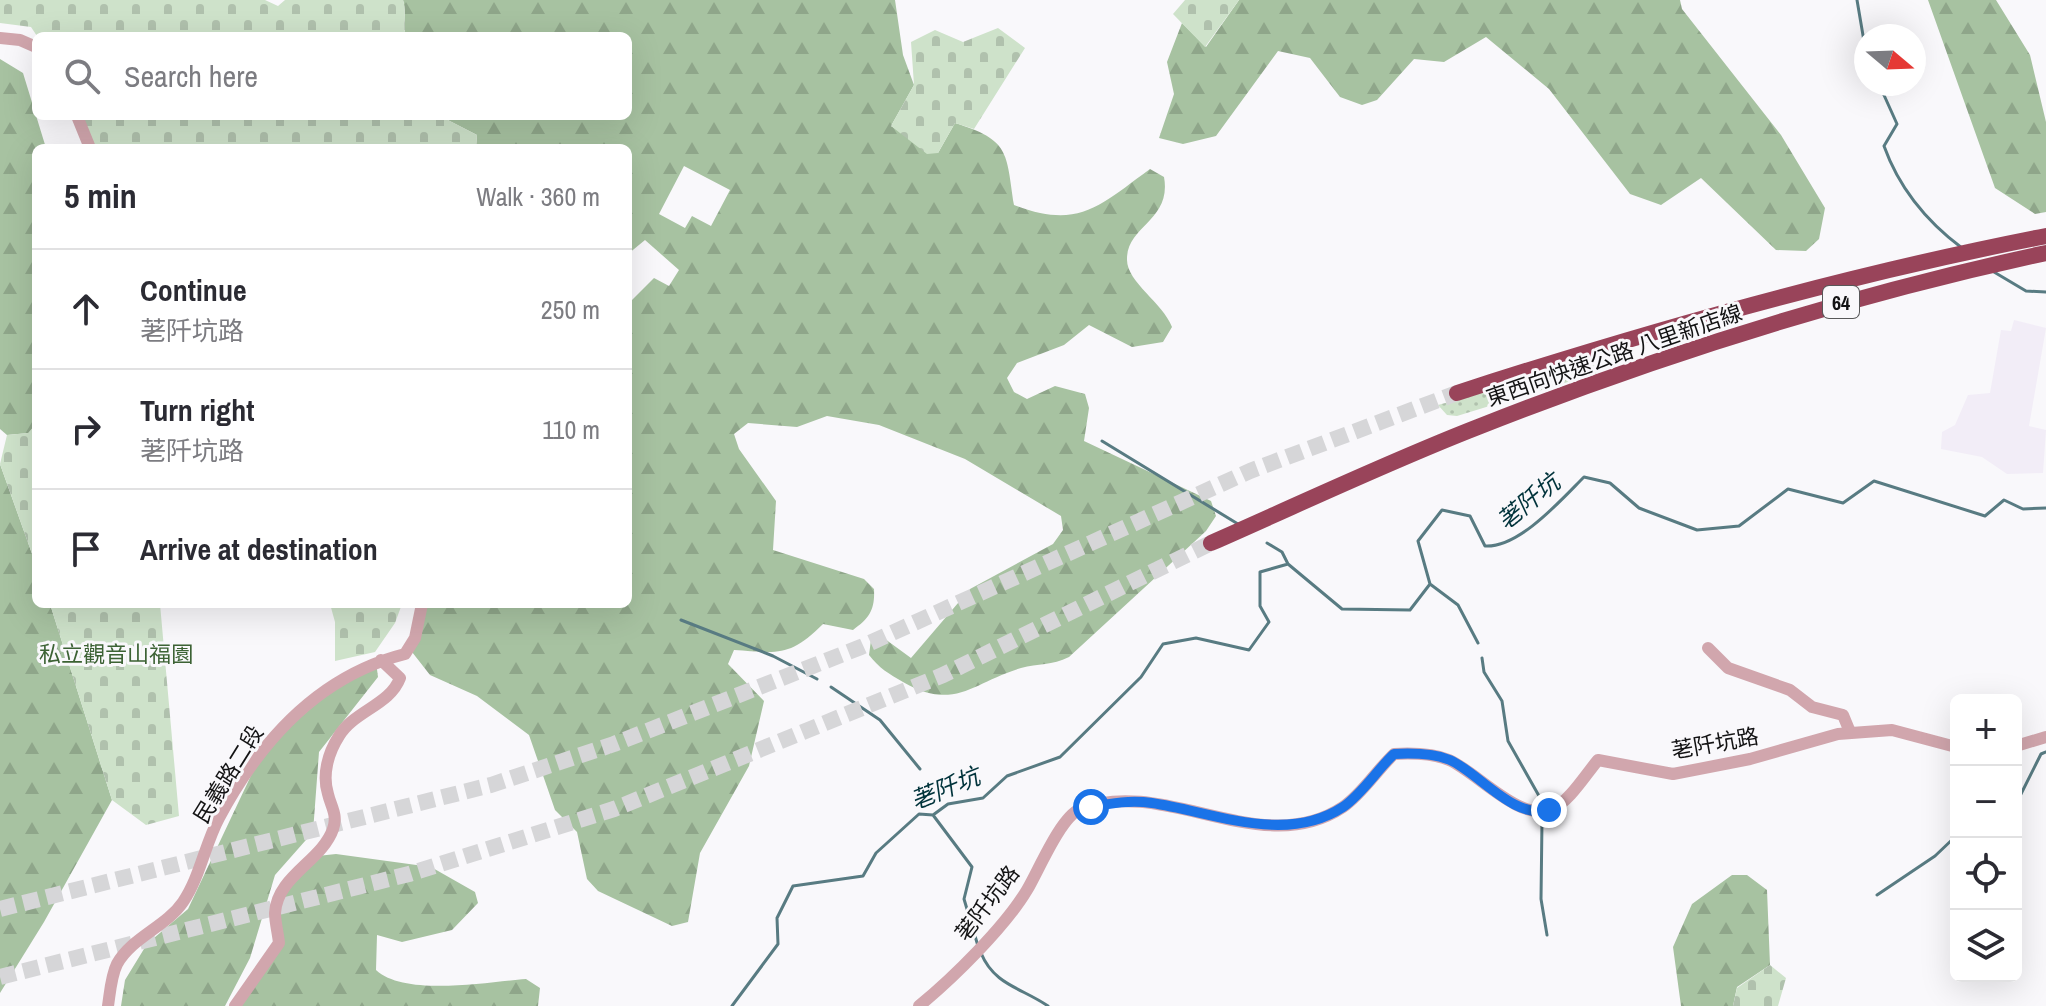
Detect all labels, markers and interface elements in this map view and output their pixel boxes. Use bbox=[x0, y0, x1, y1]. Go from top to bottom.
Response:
north arrow bbox=[1854, 24, 1926, 96]
search box bbox=[32, 32, 632, 120]
icon: search bbox=[60, 54, 104, 98]
text: Search here bbox=[124, 56, 258, 96]
text: 5 min bbox=[64, 173, 137, 219]
text: Walk · 360 m bbox=[476, 179, 600, 214]
text: Continue bbox=[140, 270, 247, 310]
road number: 64 bbox=[1823, 286, 1859, 318]
icon: ahead bbox=[64, 287, 108, 331]
text: 250 m bbox=[541, 292, 600, 327]
street label: 東西向快速公路 八里新店線 bbox=[1482, 297, 1746, 413]
text: 荖阡坑路 bbox=[140, 313, 244, 348]
text: Turn right bbox=[140, 390, 254, 430]
icon: right bbox=[64, 407, 108, 451]
text: 110 m bbox=[542, 412, 600, 447]
text: 荖阡坑路 bbox=[140, 433, 244, 468]
water label: 荖阡坑 bbox=[1490, 464, 1568, 536]
icon: arrive bbox=[64, 527, 108, 571]
text: Arrive at destination bbox=[140, 529, 378, 569]
park label: 私立觀音山福園 bbox=[39, 639, 193, 669]
map controls bbox=[1950, 694, 2022, 982]
button: + bbox=[1950, 694, 2022, 766]
street label: 民義路二段 bbox=[186, 719, 270, 829]
street label: 荖阡坑路 bbox=[1669, 721, 1761, 765]
water label: 荖阡坑 bbox=[906, 759, 987, 816]
button: − bbox=[1950, 766, 2022, 838]
route start bbox=[1073, 789, 1109, 825]
route end bbox=[1531, 792, 1567, 828]
button: locate bbox=[1950, 838, 2022, 910]
street label: 荖阡坑路 bbox=[948, 859, 1026, 947]
button: layers bbox=[1950, 910, 2022, 982]

